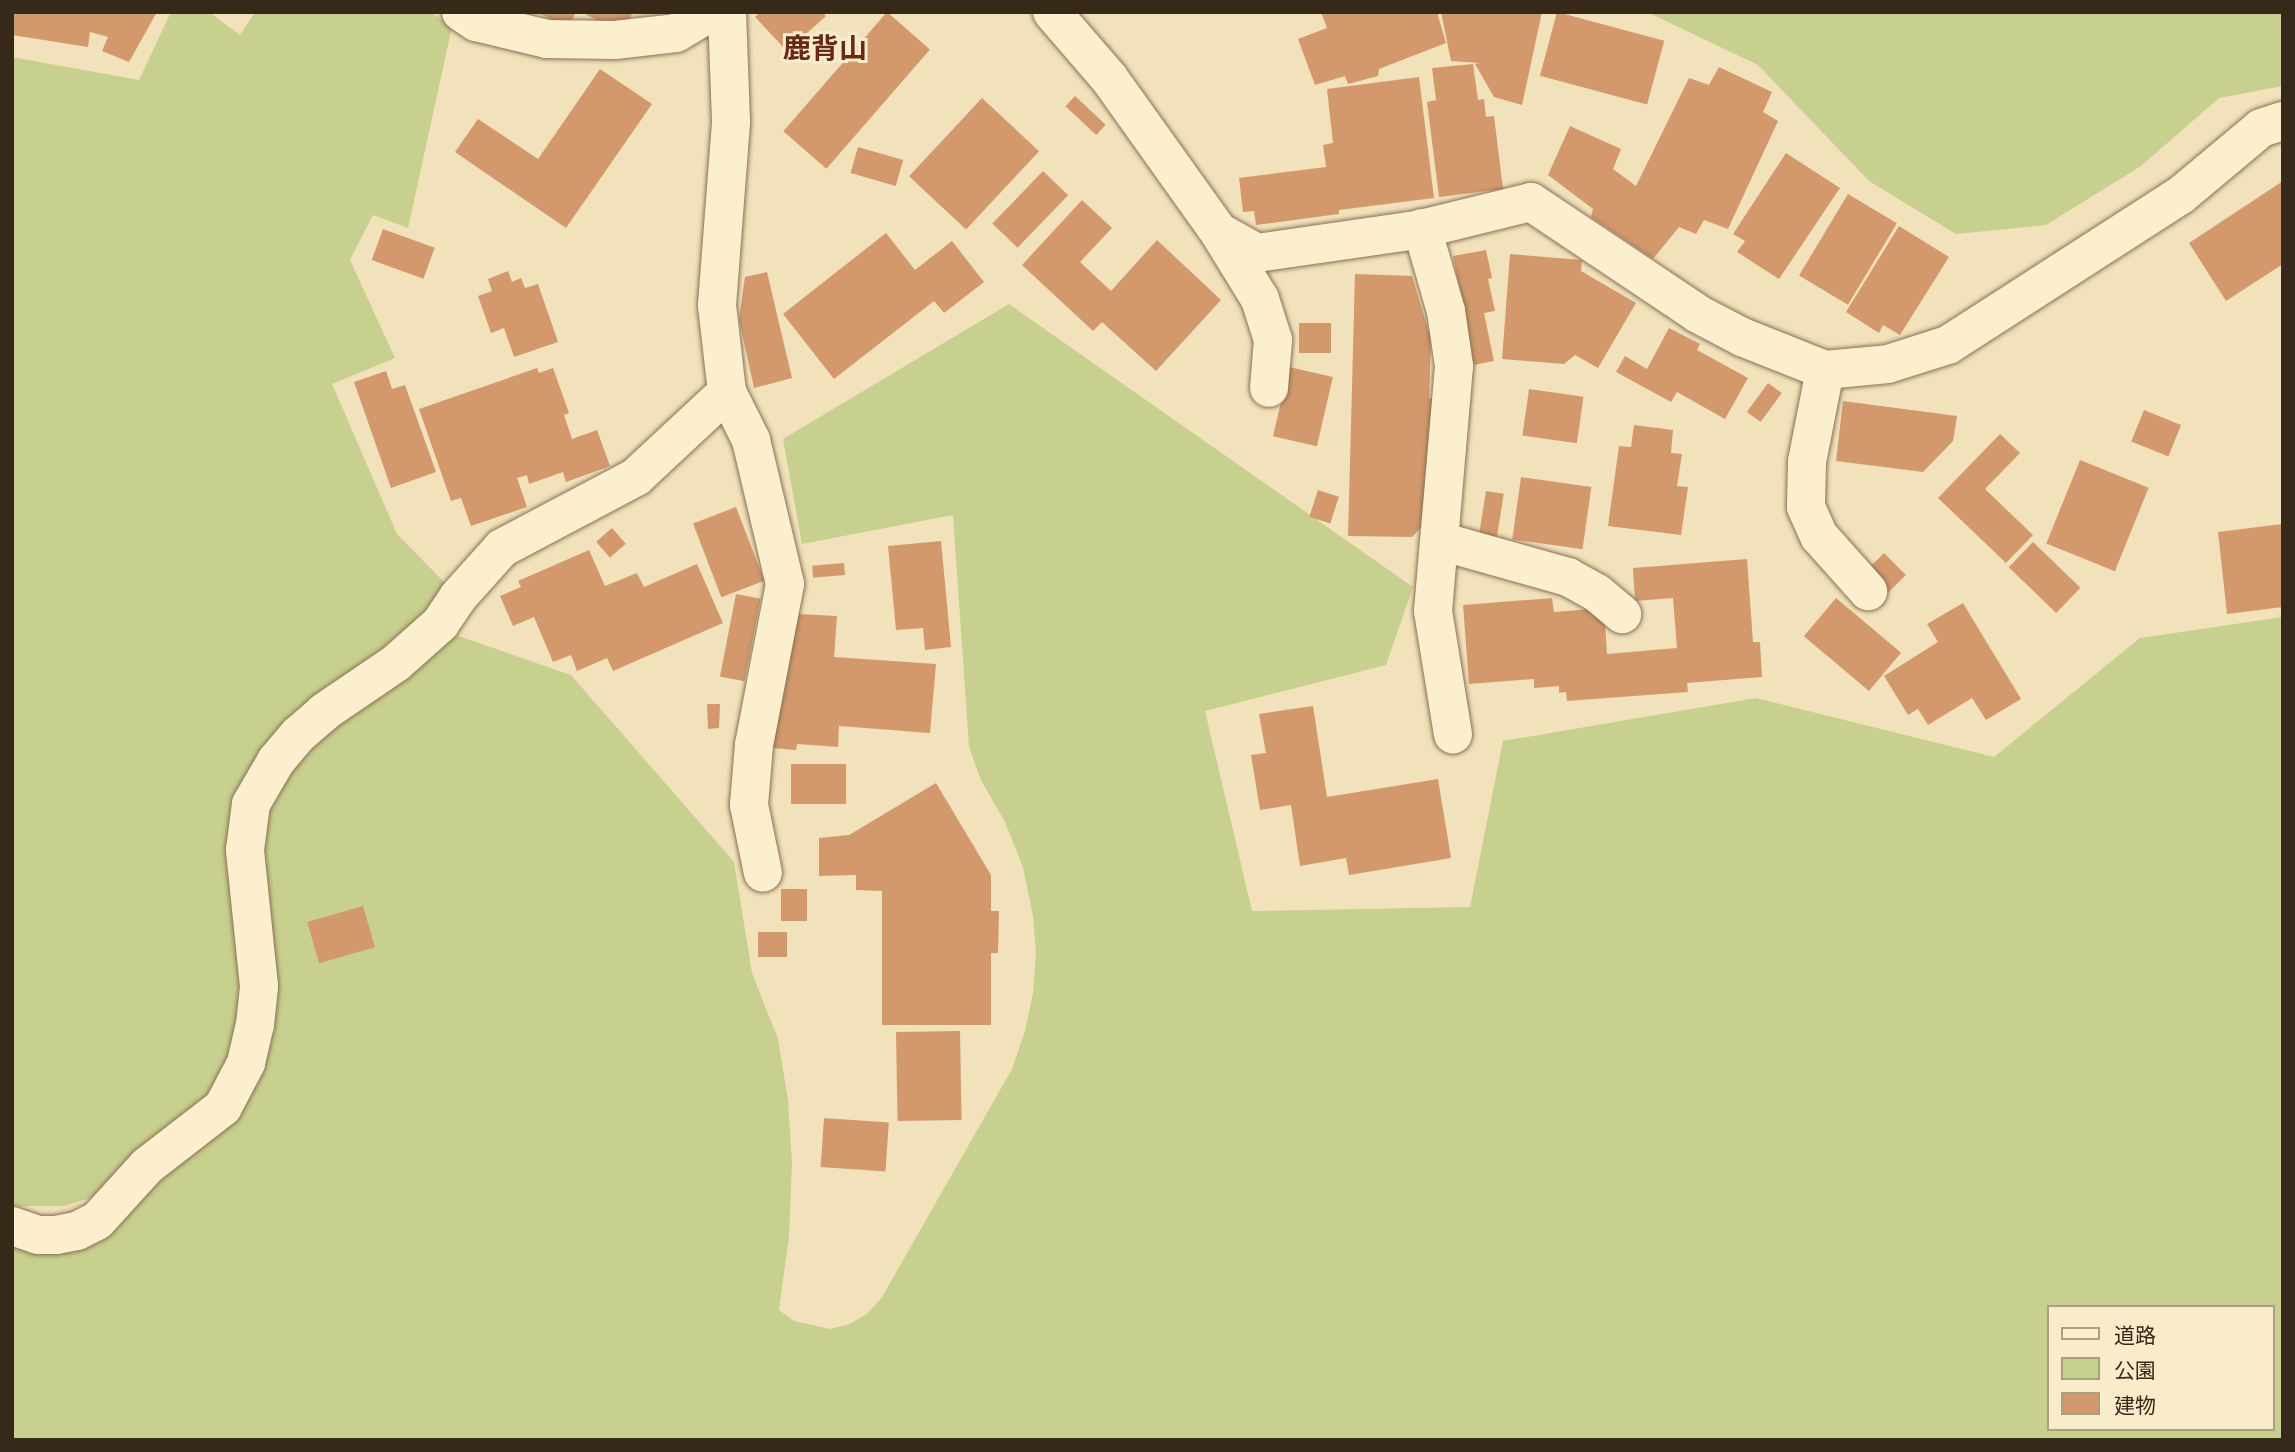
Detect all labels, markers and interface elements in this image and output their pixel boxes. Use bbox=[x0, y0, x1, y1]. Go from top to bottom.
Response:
district label: 鹿背山 bbox=[783, 32, 867, 66]
legend bbox=[2046, 1305, 2274, 1431]
text: 道路 bbox=[2114, 1323, 2156, 1348]
text: 公園 bbox=[2114, 1358, 2156, 1383]
text: 建物 bbox=[2114, 1393, 2156, 1418]

